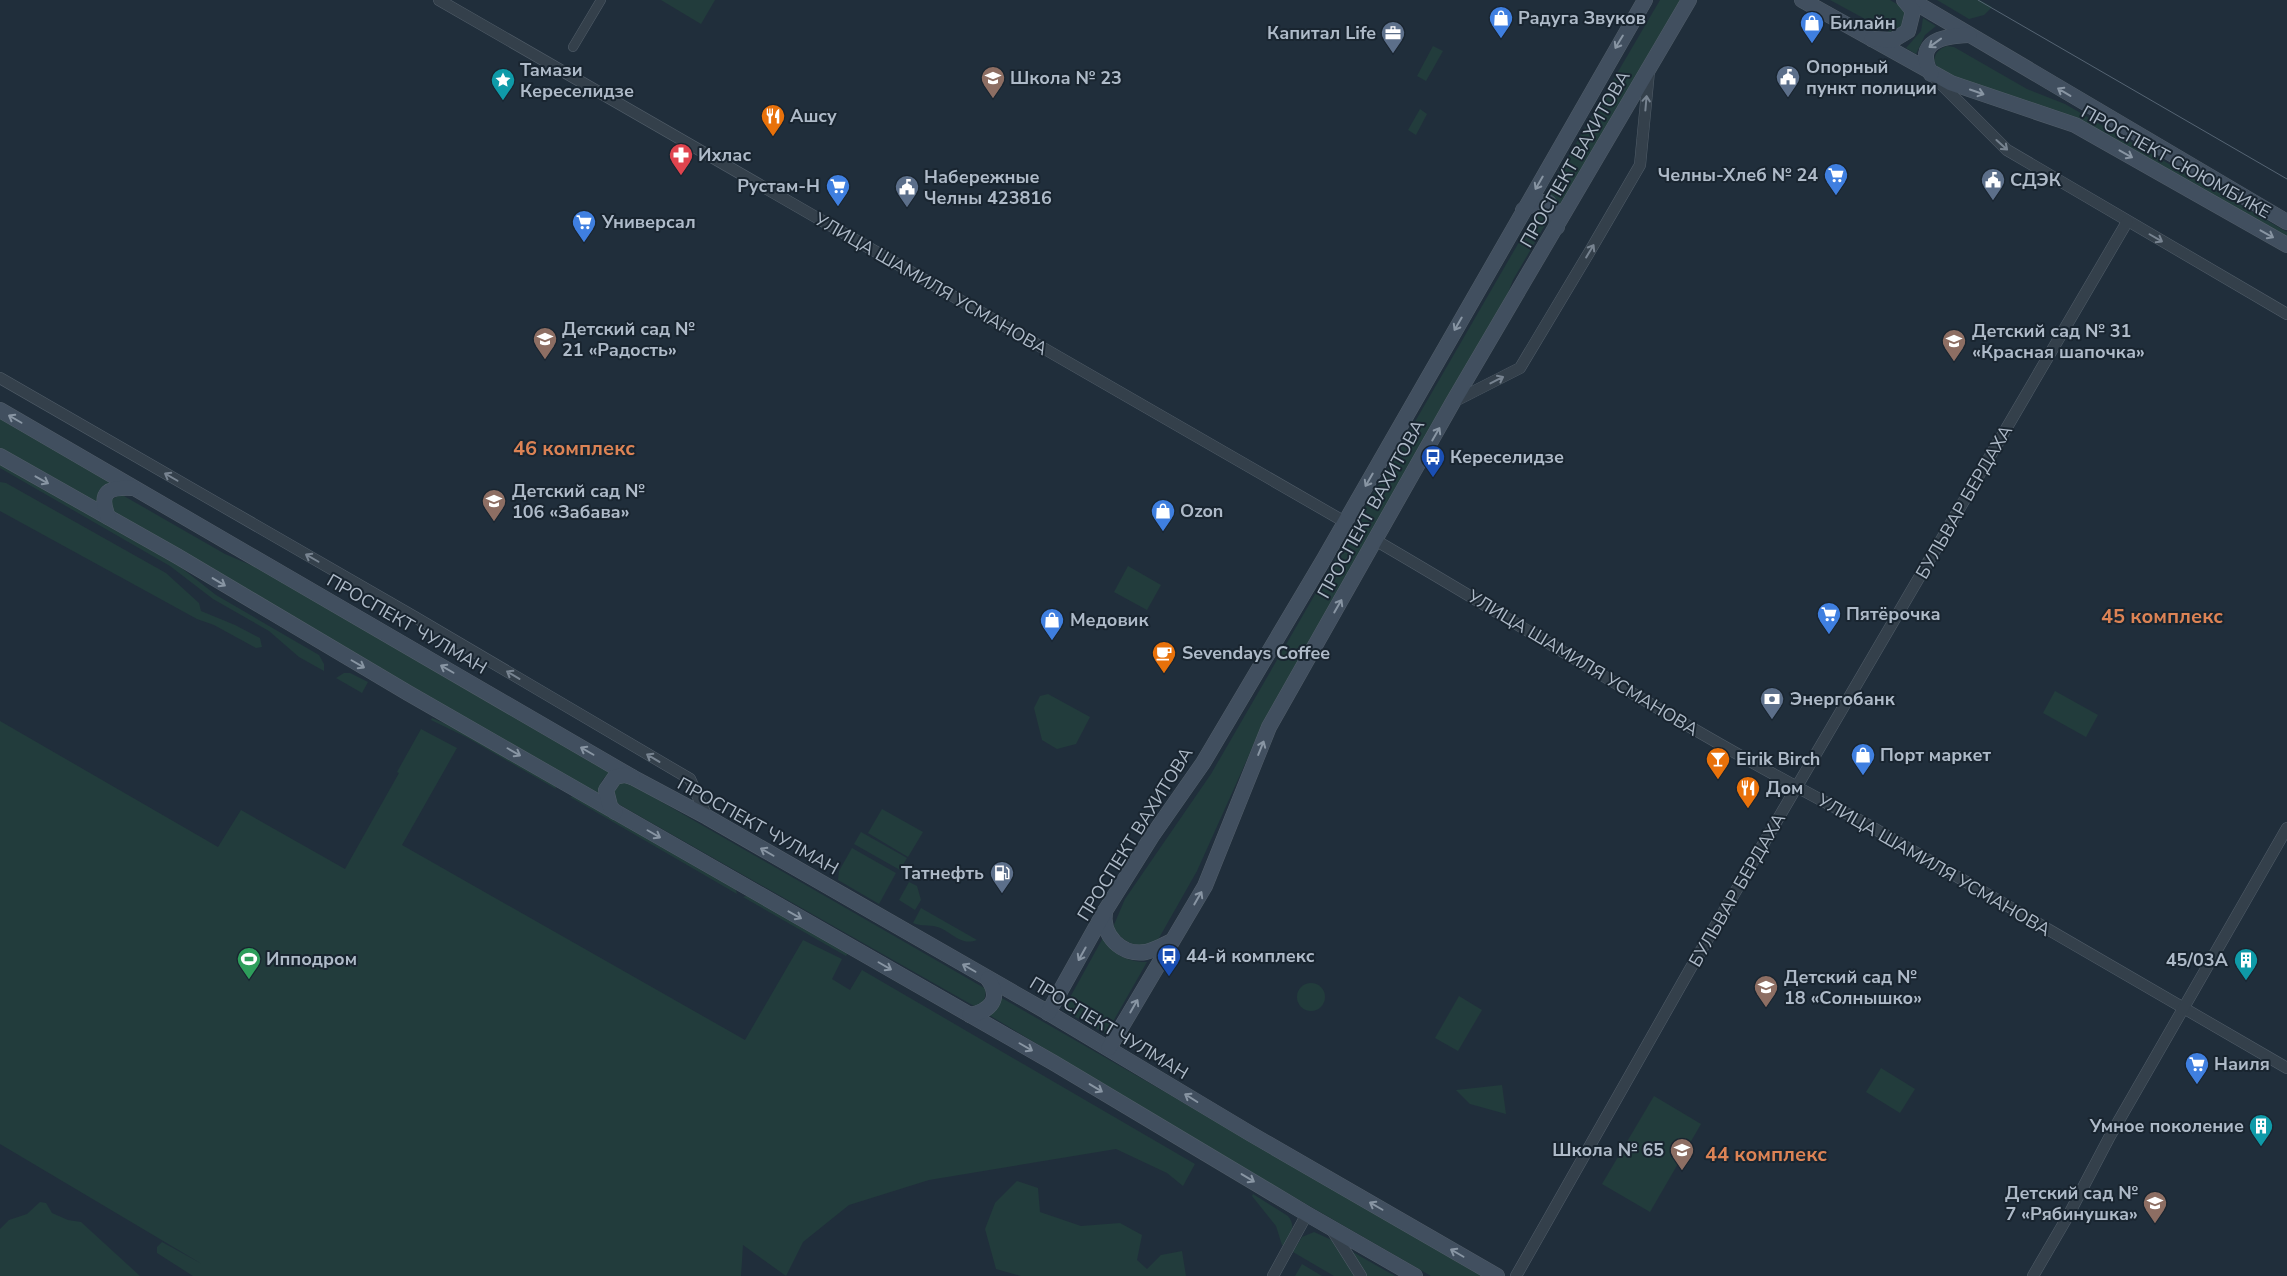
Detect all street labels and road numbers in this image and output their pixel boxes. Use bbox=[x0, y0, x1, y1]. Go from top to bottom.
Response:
street label: ПРОСПЕКТ ВАХИТОВА bbox=[1514, 66, 1636, 252]
street label: ПРОСПЕКТ СЮЮМБИКЕ bbox=[2077, 100, 2275, 224]
street label: УЛИЦА ШАМИЛЯ УСМАНОВА bbox=[809, 207, 1052, 361]
street label: ПРОСПЕКТ ВАХИТОВА bbox=[1312, 415, 1430, 603]
street label: БУЛЬВАР БЕРДАХА bbox=[1910, 421, 2018, 583]
street label: ПРОСПЕКТ ЧУЛМАН bbox=[323, 568, 491, 680]
street label: УЛИЦА ШАМИЛЯ УСМАНОВА bbox=[1462, 584, 1703, 742]
street label: ПРОСПЕКТ ВАХИТОВА bbox=[1072, 743, 1198, 925]
street label: ПРОСПЕКТ ЧУЛМАН bbox=[673, 772, 843, 880]
street label: УЛИЦА ШАМИЛЯ УСМАНОВА bbox=[1812, 788, 2055, 942]
street label: БУЛЬВАР БЕРДАХА bbox=[1683, 809, 1791, 971]
street label: ПРОСПЕКТ ЧУЛМАН bbox=[1025, 971, 1193, 1085]

